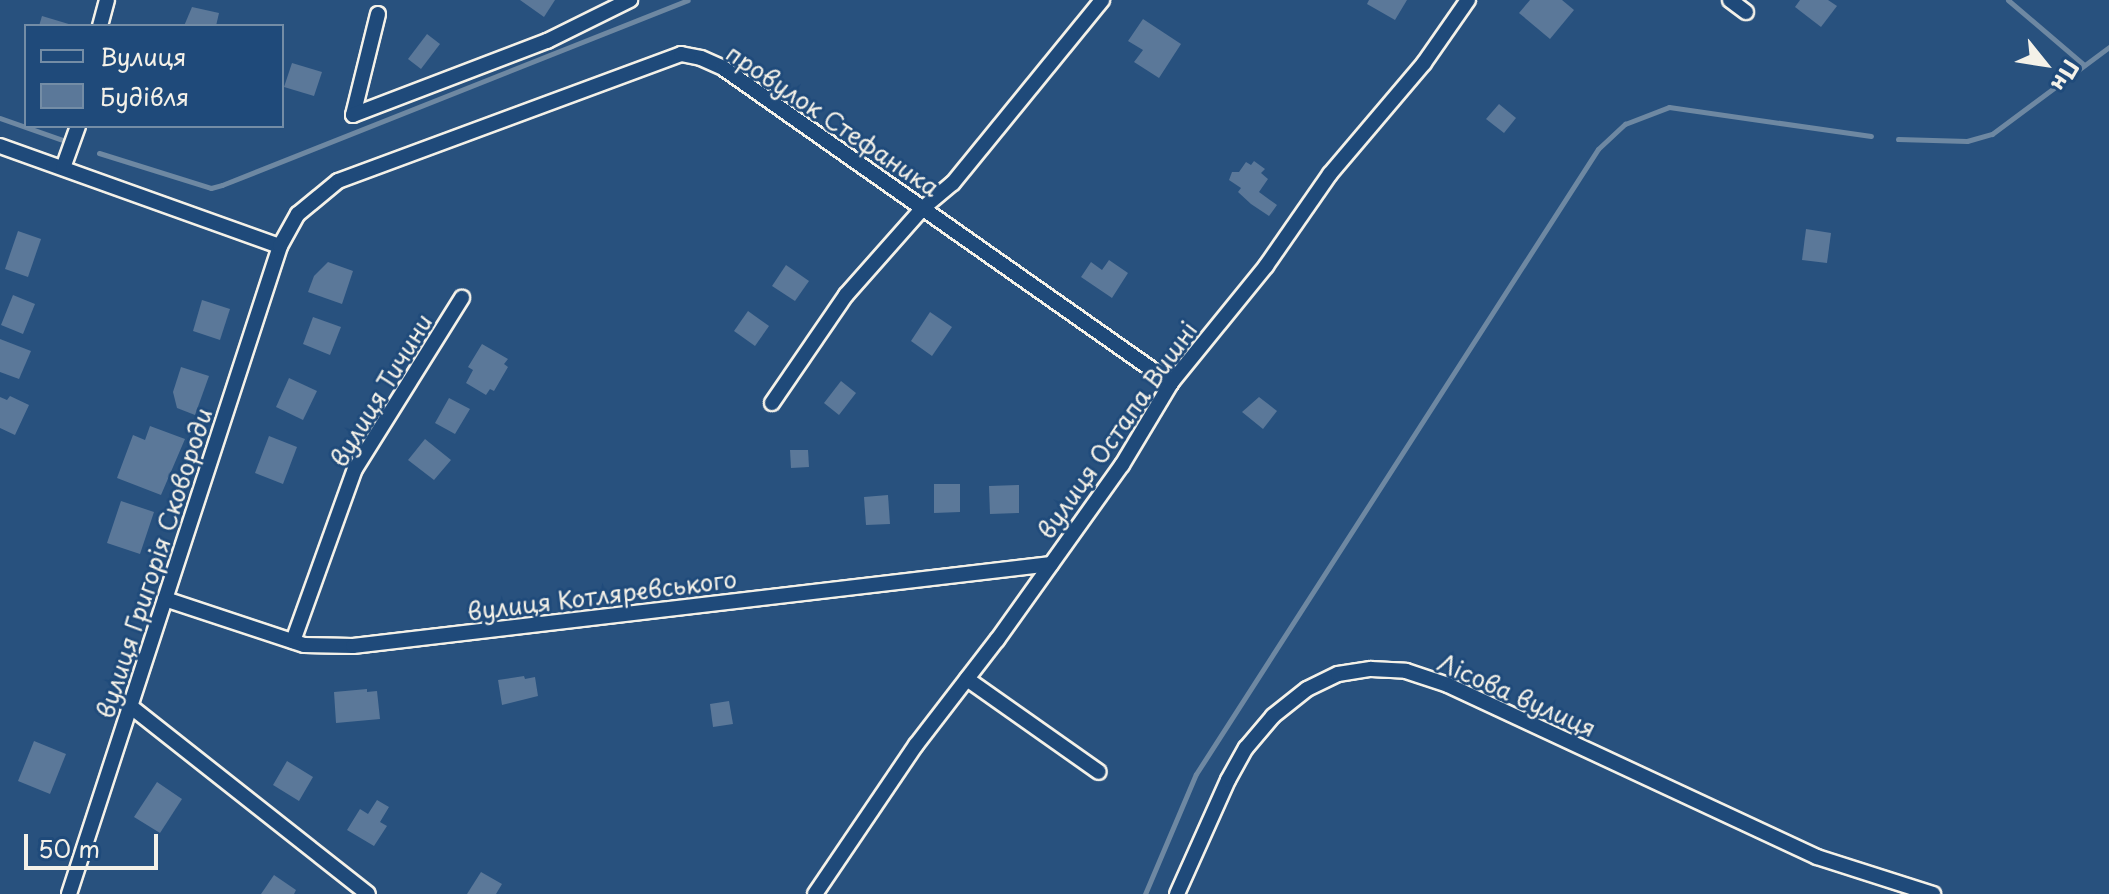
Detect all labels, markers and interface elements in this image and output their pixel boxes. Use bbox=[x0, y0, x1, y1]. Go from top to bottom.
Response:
legend bbox=[24, 24, 284, 128]
north arrow bbox=[2005, 24, 2085, 104]
text: Вулиця bbox=[100, 38, 186, 74]
street label: провулок Стефаника bbox=[720, 38, 946, 202]
text: Пн bbox=[2044, 54, 2088, 98]
text: Будівля bbox=[100, 78, 189, 114]
street label: вулиця Тичини bbox=[324, 308, 438, 472]
street label: вулиця Остапа Вишні bbox=[1031, 315, 1203, 545]
street label: вулиця Григорія Сковороди bbox=[90, 404, 218, 722]
street label: вулиця Котляревського bbox=[465, 564, 739, 626]
street label: Лісова вулиця bbox=[1433, 647, 1601, 743]
scale bar bbox=[28, 818, 162, 868]
text: 50 m bbox=[38, 830, 100, 866]

